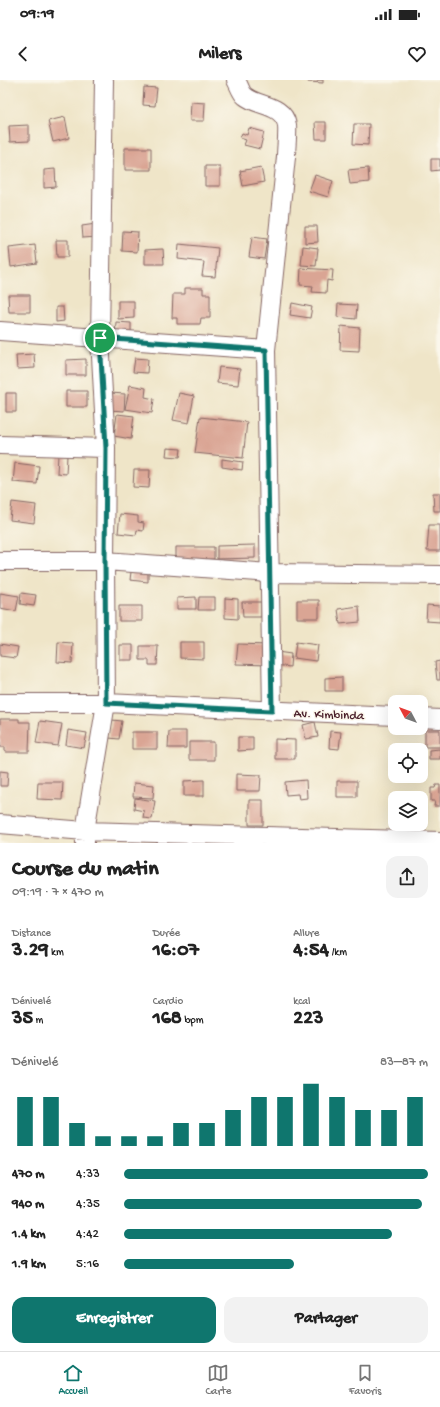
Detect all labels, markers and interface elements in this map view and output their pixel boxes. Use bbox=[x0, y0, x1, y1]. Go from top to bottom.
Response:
text: 09:19 bbox=[20, 5, 54, 23]
icon: back bbox=[12, 43, 34, 65]
icon: heart bbox=[406, 43, 428, 65]
text: Milers bbox=[199, 44, 241, 65]
pin bbox=[83, 321, 117, 355]
icon: arrive bbox=[89, 327, 111, 349]
north arrow bbox=[388, 695, 428, 735]
map controls bbox=[388, 695, 428, 831]
street label: Av. Kimbinda bbox=[293, 707, 365, 724]
button: locate bbox=[388, 743, 428, 783]
button: layers bbox=[388, 791, 428, 831]
button: share bbox=[386, 856, 428, 898]
text: Course du matin bbox=[12, 857, 159, 883]
text: 09:19 · 7 × 470 m bbox=[12, 885, 104, 900]
text: Distance bbox=[12, 928, 51, 940]
text: Durée bbox=[153, 928, 180, 940]
text: Allure bbox=[293, 928, 319, 940]
text: 3.29 bbox=[12, 940, 48, 963]
text: 16:07 bbox=[153, 940, 199, 963]
text: 4:54 bbox=[293, 940, 329, 963]
text: km bbox=[48, 947, 64, 959]
text: /km bbox=[329, 947, 347, 959]
text: Dénivelé bbox=[12, 996, 51, 1008]
text: Cardio bbox=[153, 996, 183, 1008]
text: kcal bbox=[293, 996, 311, 1008]
text: 35 bbox=[12, 1008, 33, 1031]
text: 168 bbox=[153, 1008, 182, 1031]
text: 223 bbox=[293, 1008, 323, 1031]
text: m bbox=[33, 1015, 43, 1027]
text: bpm bbox=[182, 1015, 203, 1027]
text: Dénivelé bbox=[12, 1055, 58, 1070]
text: 83–87 m bbox=[380, 1055, 428, 1070]
text: 470 m bbox=[12, 1167, 45, 1182]
text: 4:33 bbox=[76, 1167, 100, 1182]
text: 940 m bbox=[12, 1197, 44, 1212]
text: 4:35 bbox=[76, 1197, 100, 1212]
text: 1.4 km bbox=[12, 1227, 46, 1242]
text: 4:42 bbox=[76, 1227, 99, 1242]
text: 1.9 km bbox=[12, 1257, 46, 1272]
text: 5:16 bbox=[76, 1257, 99, 1272]
button: Enregistrer bbox=[12, 1297, 216, 1343]
button: Partager bbox=[224, 1297, 428, 1343]
tab: Accueil bbox=[59, 1362, 88, 1398]
tab: Carte bbox=[205, 1362, 232, 1398]
tab: Favoris bbox=[349, 1362, 381, 1398]

